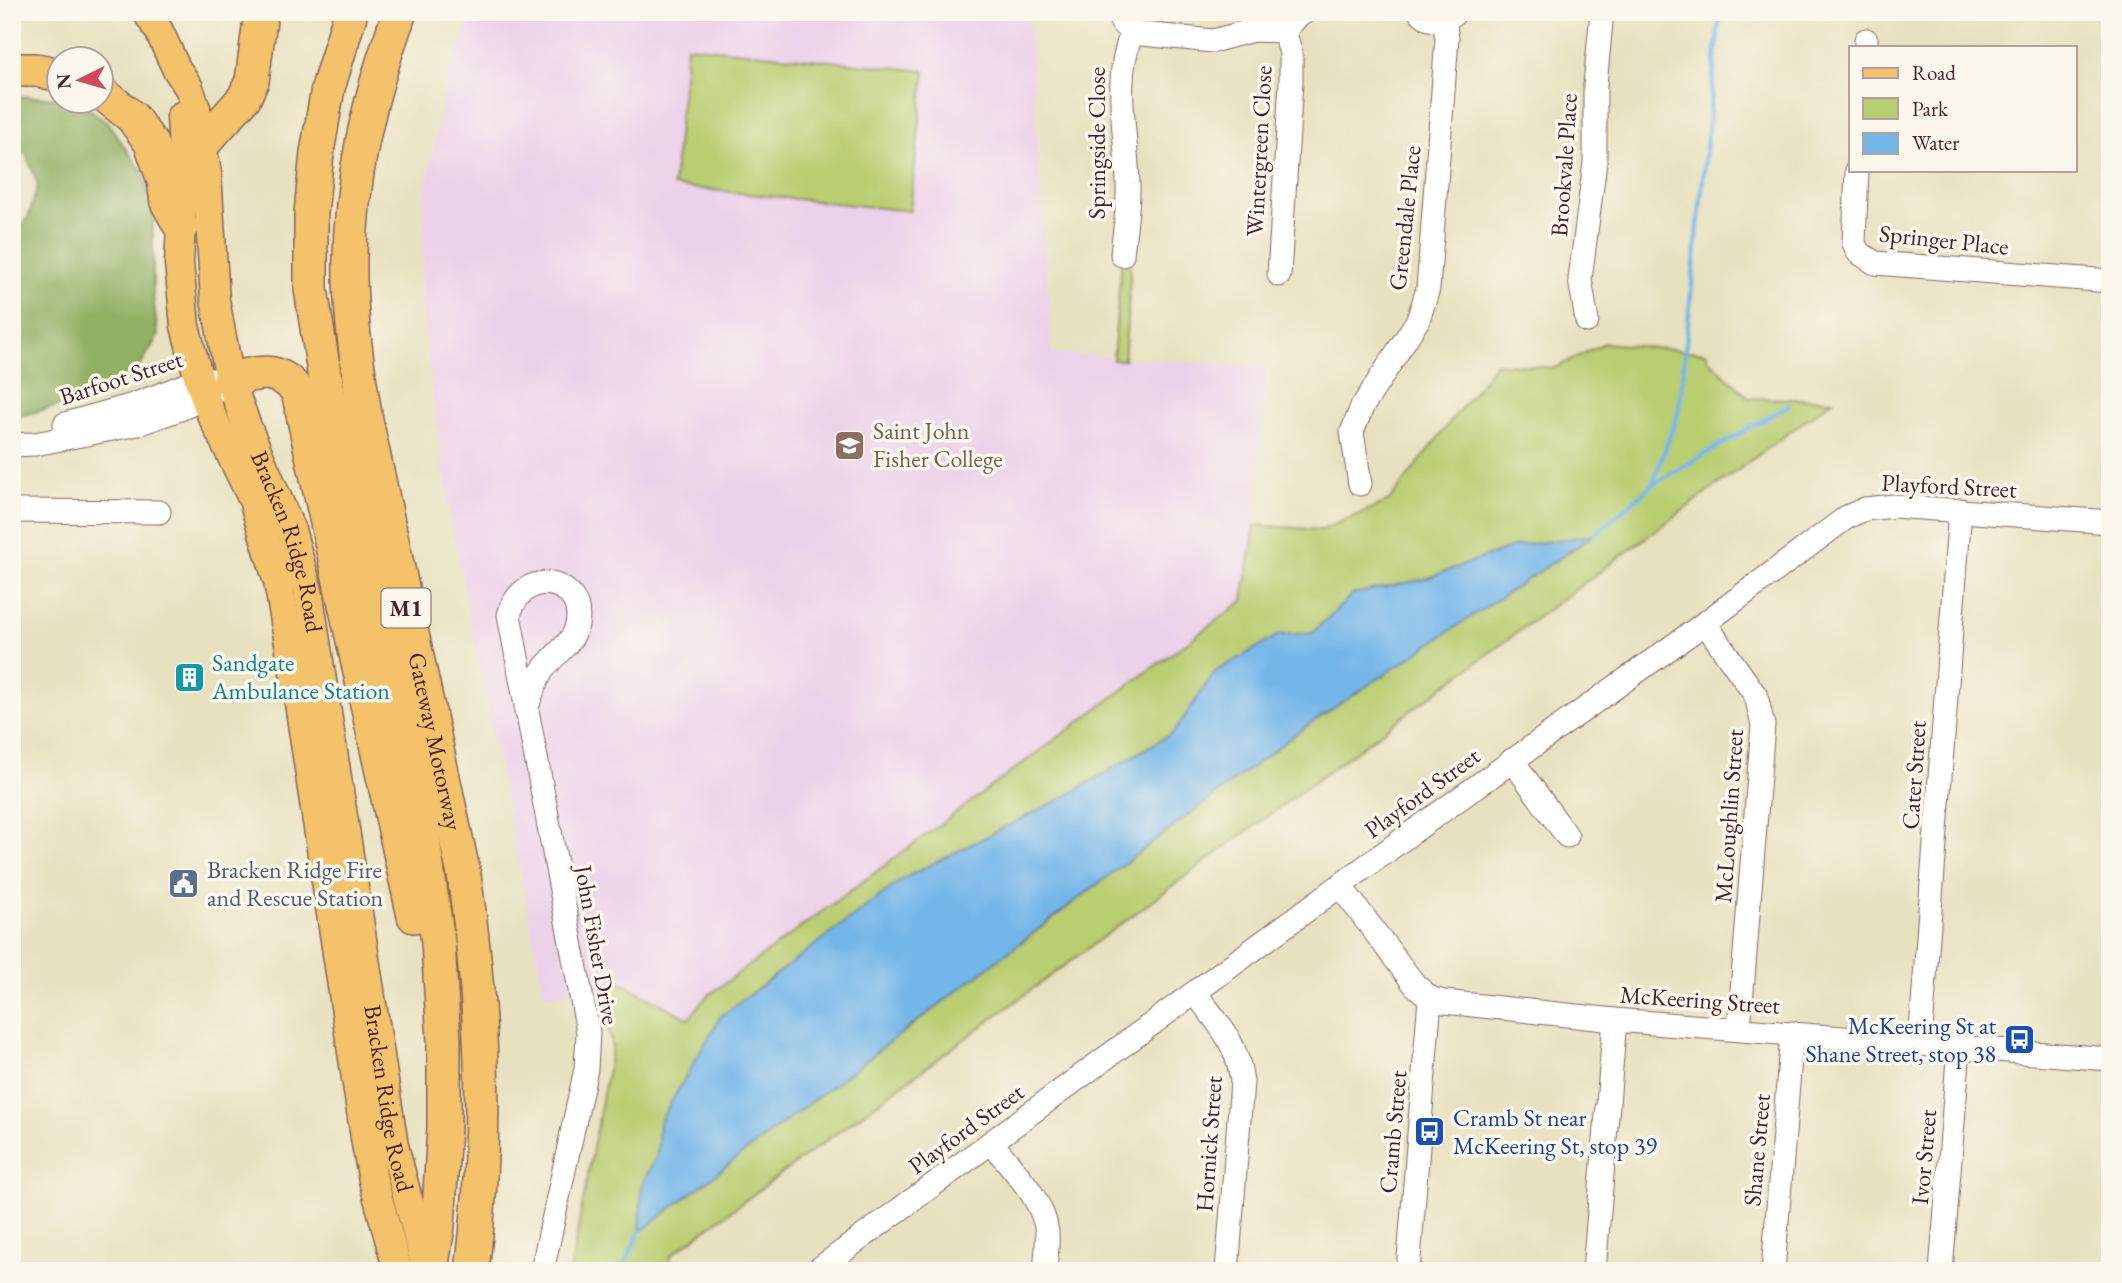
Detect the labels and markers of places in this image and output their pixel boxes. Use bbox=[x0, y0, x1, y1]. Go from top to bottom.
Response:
place label: Saint John Fisher College bbox=[873, 415, 1003, 474]
school or university icon: Saint John Fisher College bbox=[833, 428, 867, 462]
place label: Sandgate Ambulance Station bbox=[211, 647, 390, 706]
building icon: Sandgate Ambulance Station bbox=[172, 660, 206, 694]
place label: Bracken Ridge Fire and Rescue Station bbox=[207, 854, 384, 913]
public building icon: Bracken Ridge Fire and Rescue Station bbox=[167, 867, 201, 901]
place label: McKeering St at Shane Street, stop 38 bbox=[1806, 1010, 1996, 1069]
bus stop icon: McKeering St at Shane Street, stop 38 bbox=[2002, 1023, 2036, 1057]
place label: Cramb St near McKeering St, stop 39 bbox=[1453, 1102, 1658, 1161]
bus stop icon: Cramb St near McKeering St, stop 39 bbox=[1413, 1115, 1447, 1149]

